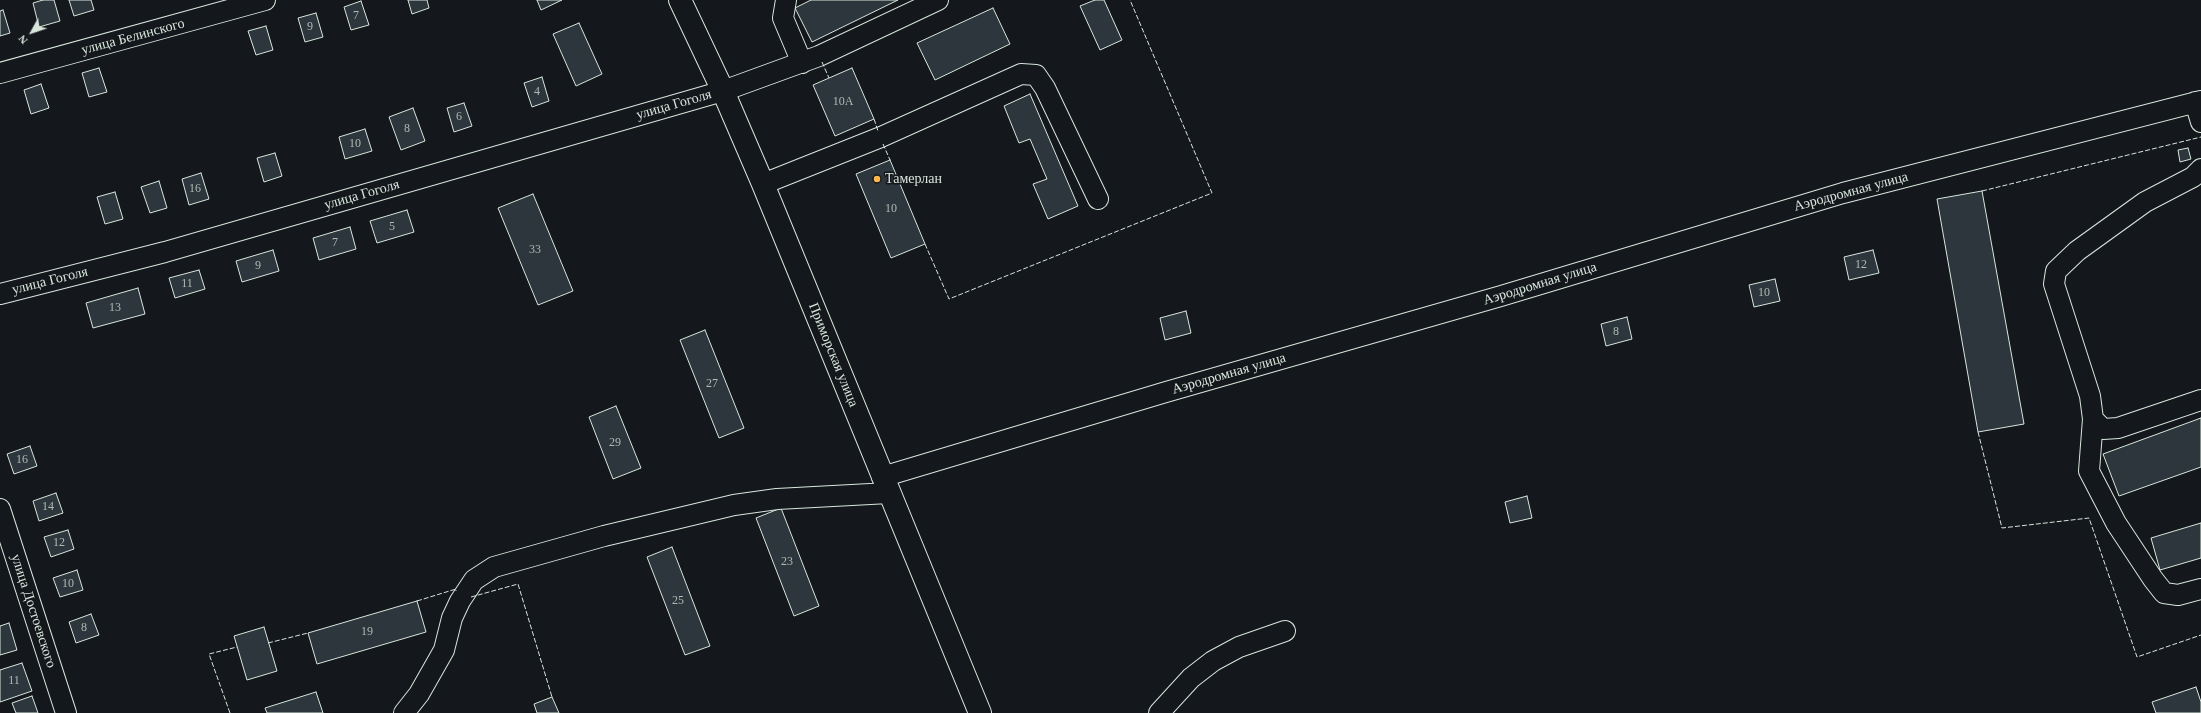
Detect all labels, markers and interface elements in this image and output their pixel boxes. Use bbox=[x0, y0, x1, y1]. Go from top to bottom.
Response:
house number: 7 bbox=[353, 9, 359, 23]
north arrow bbox=[12, 12, 52, 52]
street label: улица Белинского bbox=[80, 15, 186, 59]
house number: 9 bbox=[307, 20, 313, 34]
text: N bbox=[16, 33, 30, 47]
house number: 4 bbox=[534, 85, 540, 99]
street label: улица Гоголя bbox=[634, 86, 714, 124]
house number: 10А bbox=[833, 95, 853, 109]
house number: 6 bbox=[456, 110, 462, 124]
house number: 8 bbox=[404, 122, 410, 136]
house number: 10 bbox=[349, 137, 361, 151]
street label: Аэродромная улица bbox=[1792, 169, 1910, 215]
place label: Тамерлан bbox=[885, 171, 942, 187]
marker: Тамерлан bbox=[872, 174, 882, 184]
street label: улица Гоголя bbox=[322, 176, 402, 214]
house number: 16 bbox=[189, 182, 201, 196]
house number: 10 bbox=[885, 202, 897, 216]
house number: 5 bbox=[389, 220, 395, 234]
house number: 7 bbox=[332, 236, 338, 250]
house number: 33 bbox=[529, 243, 541, 257]
house number: 12 bbox=[1855, 258, 1867, 272]
house number: 9 bbox=[255, 259, 261, 273]
street label: Аэродромная улица bbox=[1481, 259, 1599, 309]
street label: улица Гоголя bbox=[10, 263, 90, 299]
house number: 11 bbox=[181, 277, 193, 291]
house number: 10 bbox=[1758, 286, 1770, 300]
street label: Приморская улица bbox=[804, 300, 862, 410]
house number: 13 bbox=[109, 301, 121, 315]
house number: 8 bbox=[1613, 325, 1619, 339]
street label: Аэродромная улица bbox=[1170, 350, 1288, 398]
house number: 27 bbox=[706, 377, 718, 391]
house number: 29 bbox=[609, 436, 621, 450]
house number: 16 bbox=[16, 453, 28, 467]
house number: 14 bbox=[42, 500, 54, 514]
house number: 12 bbox=[53, 536, 65, 550]
street label: улица Достоевского bbox=[7, 552, 59, 670]
house number: 23 bbox=[781, 555, 793, 569]
house number: 10 bbox=[62, 577, 74, 591]
house number: 25 bbox=[672, 594, 684, 608]
house number: 8 bbox=[81, 621, 87, 635]
house number: 19 bbox=[361, 625, 373, 639]
house number: 11 bbox=[8, 674, 20, 688]

